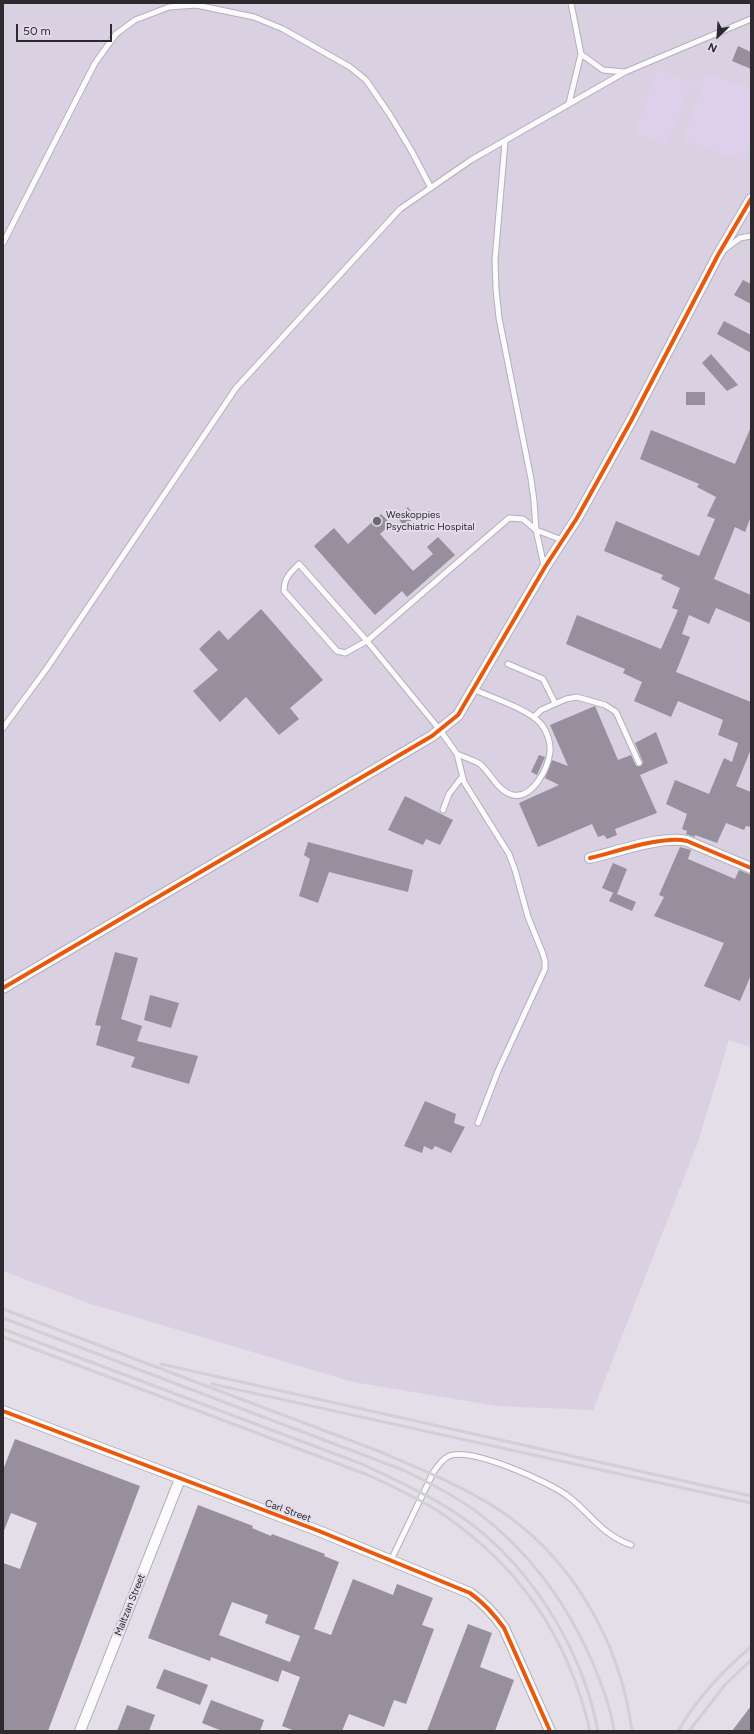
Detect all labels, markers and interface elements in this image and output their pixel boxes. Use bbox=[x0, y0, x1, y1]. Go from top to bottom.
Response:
scale bar bbox=[18, 16, 114, 42]
north arrow bbox=[698, 16, 738, 56]
text: 50 m bbox=[23, 24, 51, 38]
text: N bbox=[706, 40, 719, 55]
place label: Weskoppies Psychiatric Hospital bbox=[386, 509, 475, 532]
marker: Weskoppies Psychiatric Hospital bbox=[371, 515, 383, 527]
street label: Carl Street bbox=[263, 1497, 313, 1525]
street label: Maltzan Street bbox=[112, 1572, 148, 1638]

